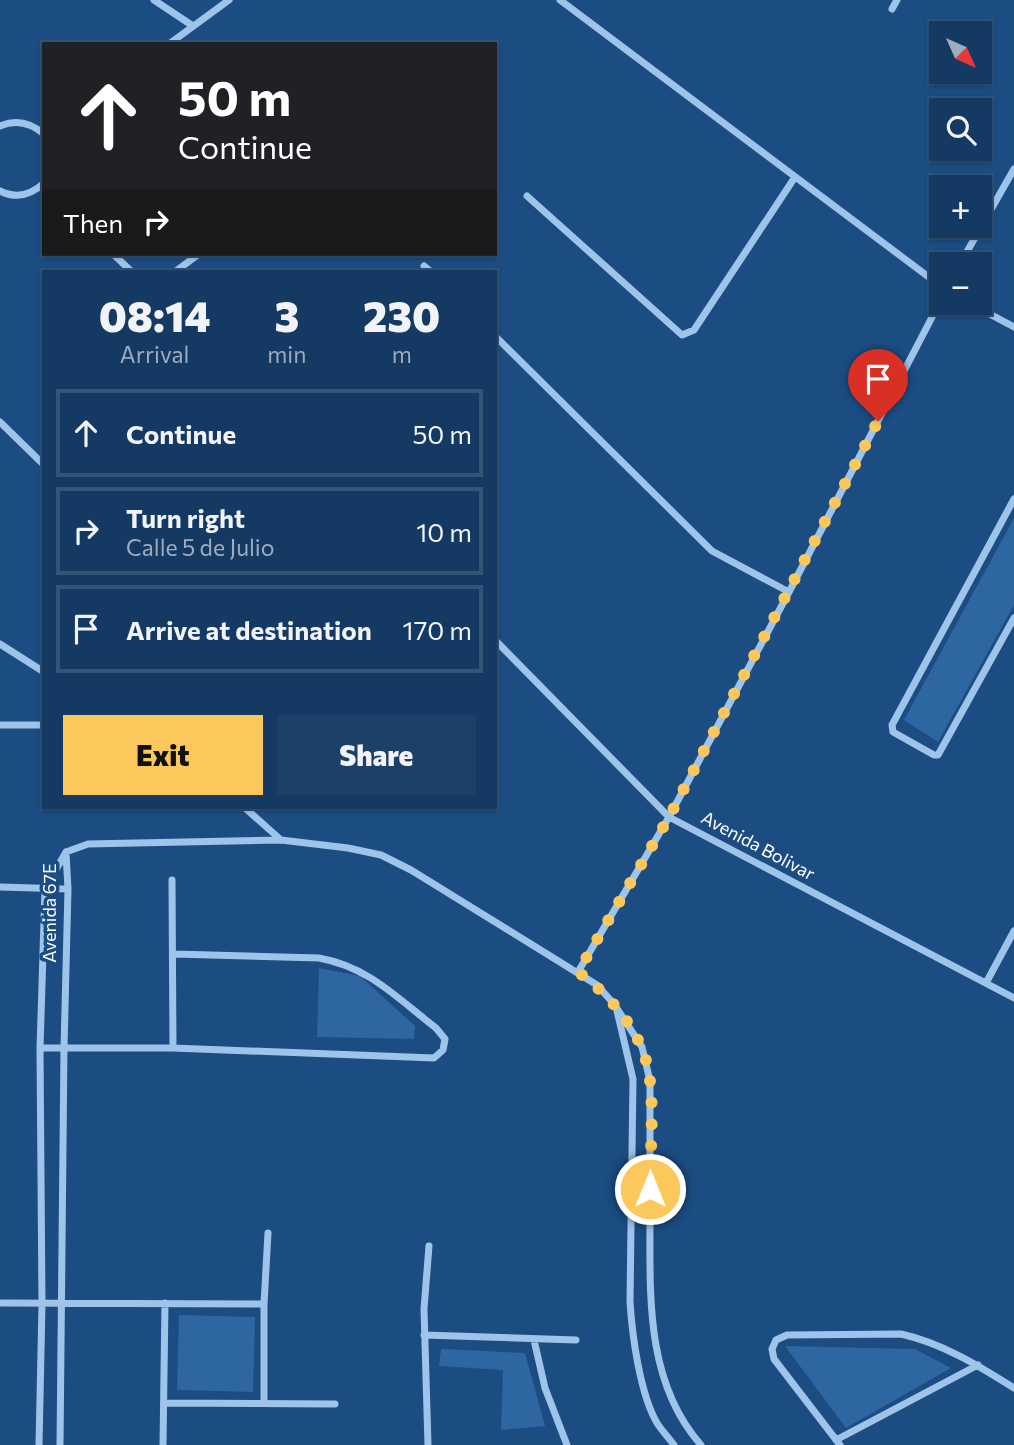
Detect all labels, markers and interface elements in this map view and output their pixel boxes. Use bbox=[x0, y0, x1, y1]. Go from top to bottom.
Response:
north arrow bbox=[929, 21, 992, 84]
map controls bbox=[929, 21, 992, 315]
text: 50 m bbox=[178, 66, 291, 126]
icon: ahead bbox=[63, 70, 154, 161]
button: search bbox=[929, 98, 992, 161]
text: Continue bbox=[178, 126, 312, 166]
button: + bbox=[929, 175, 992, 238]
icon: right bbox=[137, 203, 175, 241]
text: Then bbox=[63, 207, 123, 238]
button: − bbox=[929, 252, 992, 315]
text: 08:14 bbox=[99, 289, 211, 341]
text: 3 bbox=[274, 289, 299, 341]
text: 230 bbox=[363, 289, 440, 341]
text: Arrival bbox=[120, 340, 189, 368]
text: min bbox=[267, 340, 306, 368]
text: m bbox=[392, 340, 412, 368]
pin bbox=[848, 349, 908, 421]
icon: arrive bbox=[859, 360, 897, 398]
icon: ahead bbox=[67, 414, 105, 452]
text: Continue bbox=[126, 418, 236, 449]
text: 50 m bbox=[412, 418, 472, 449]
text: Turn right bbox=[126, 502, 245, 533]
icon: right bbox=[67, 512, 105, 550]
text: 10 m bbox=[416, 516, 472, 547]
text: Calle 5 de Julio bbox=[126, 533, 274, 561]
icon: arrive bbox=[67, 610, 105, 648]
text: Arrive at destination bbox=[126, 614, 372, 645]
text: 170 m bbox=[403, 614, 472, 645]
button: Exit bbox=[63, 715, 263, 795]
button: Share bbox=[277, 715, 476, 795]
street label: Avenida Bolivar bbox=[698, 806, 819, 884]
street label: Avenida 67E bbox=[38, 863, 60, 963]
position arrow bbox=[613, 1152, 687, 1226]

